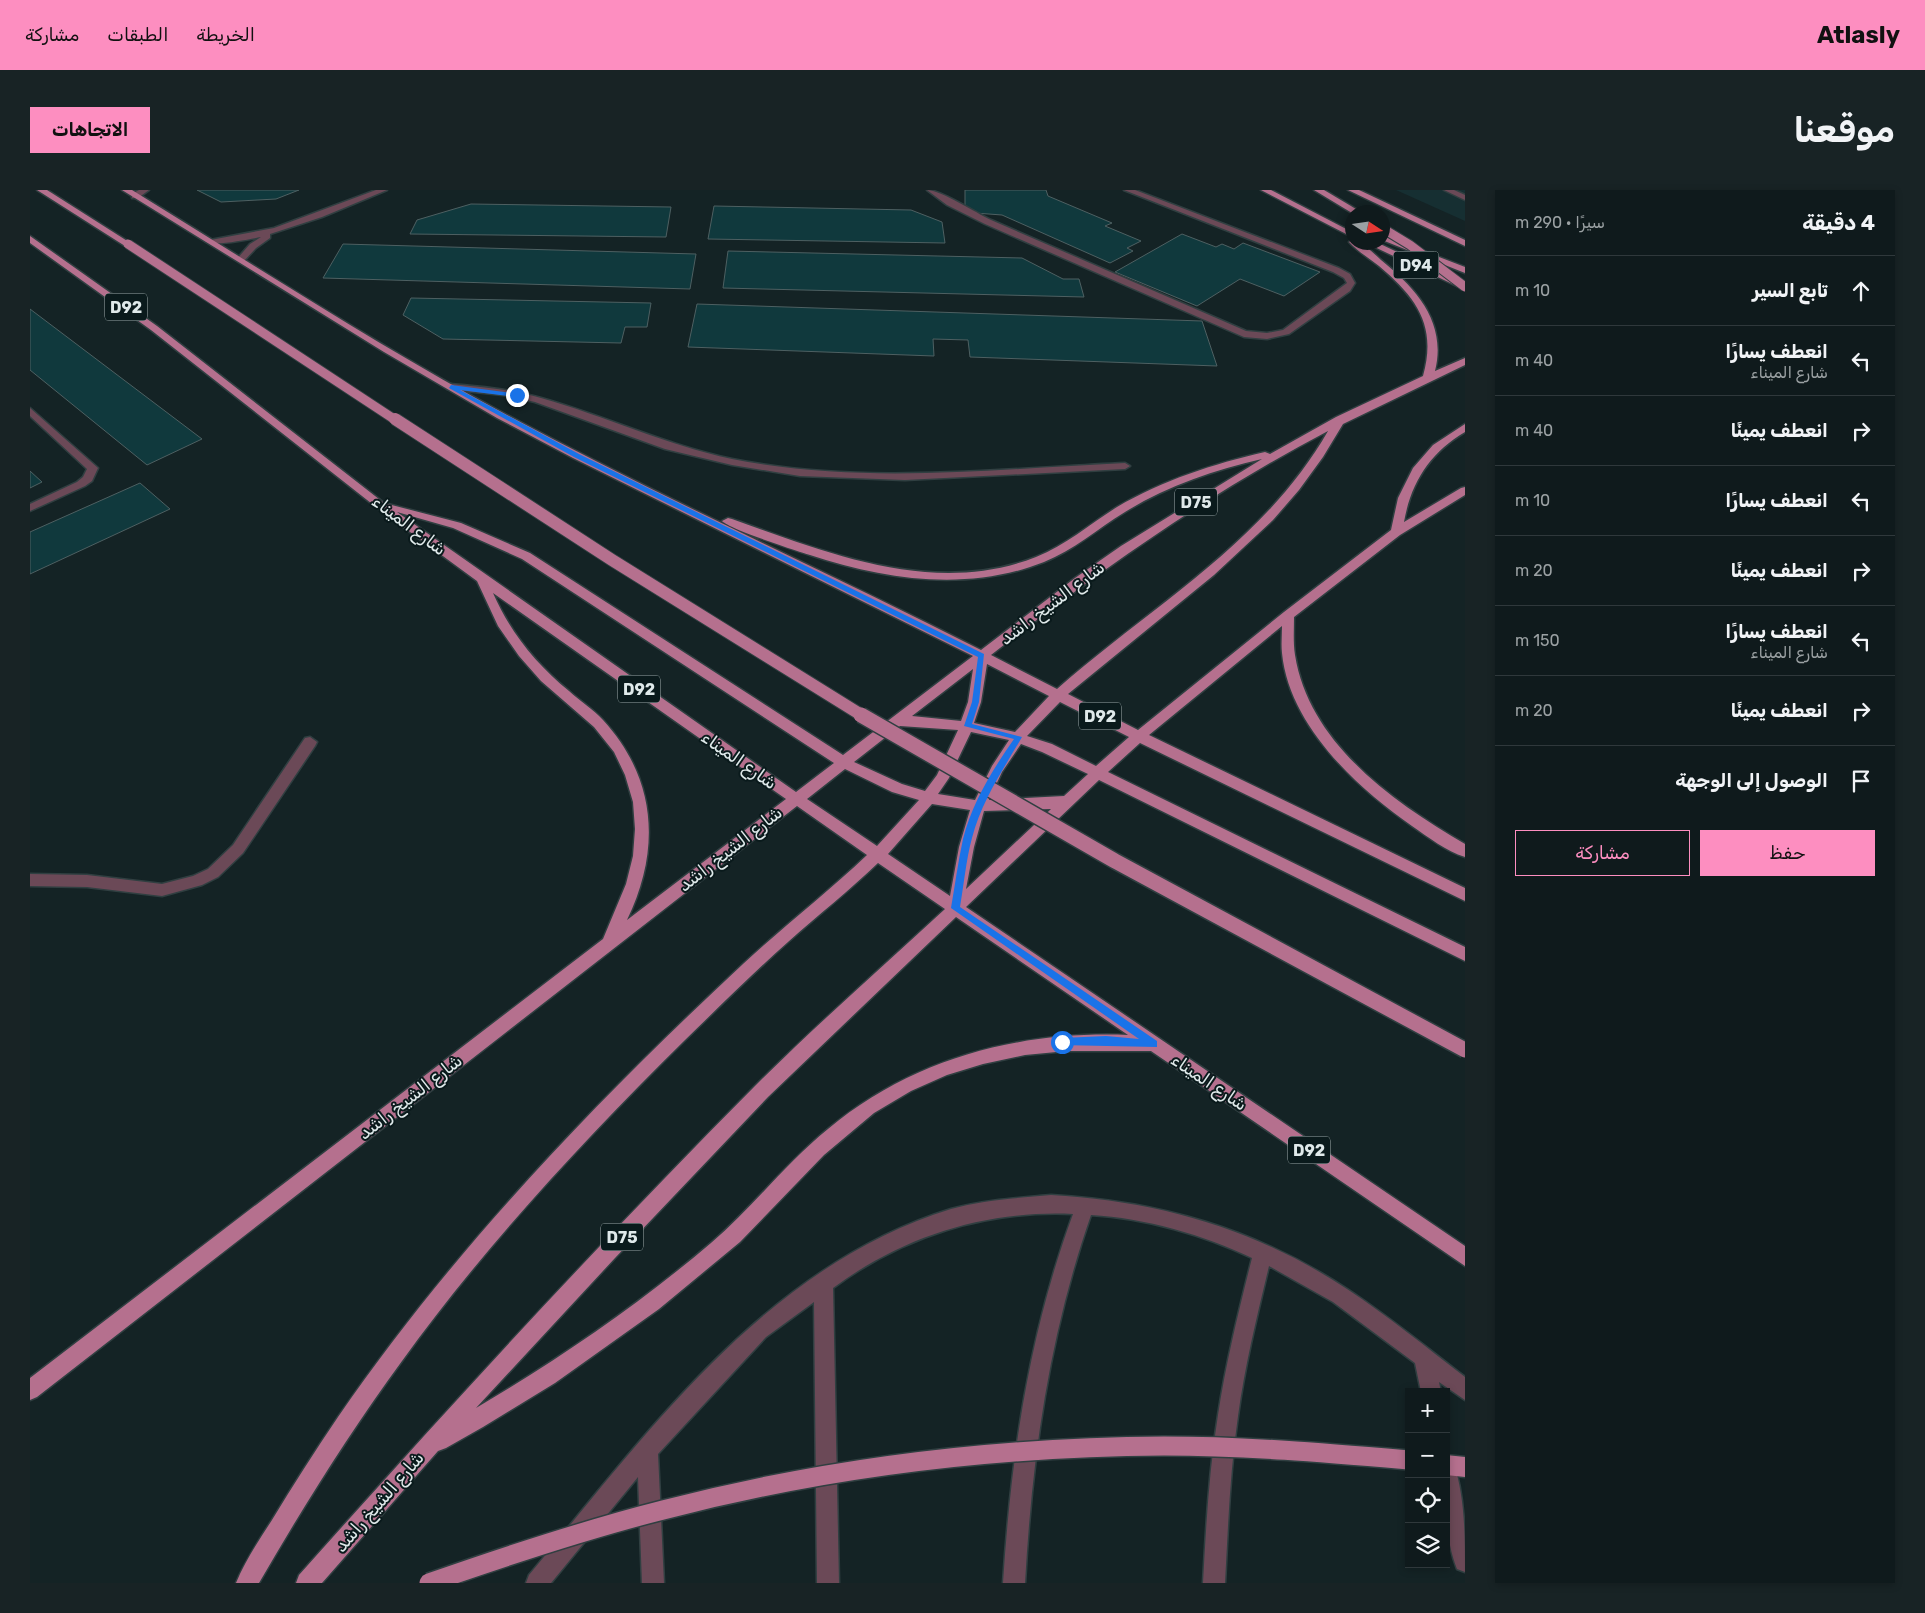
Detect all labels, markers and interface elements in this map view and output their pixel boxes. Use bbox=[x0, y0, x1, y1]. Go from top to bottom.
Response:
text: Atlasly bbox=[1817, 21, 1900, 49]
text: مشاركة bbox=[25, 24, 79, 46]
text: الطبقات bbox=[107, 24, 168, 46]
text: الخريطة bbox=[196, 24, 255, 46]
button: الاتجاهات bbox=[30, 107, 150, 153]
text: موقعنا bbox=[1793, 109, 1895, 151]
north arrow bbox=[1345, 205, 1390, 250]
text: 4 دقيقة bbox=[1802, 210, 1875, 235]
text: سيرًا · 290 m bbox=[1515, 213, 1605, 232]
road number: D94 bbox=[1394, 252, 1438, 278]
icon: ahead bbox=[1847, 277, 1875, 305]
text: تابع السير bbox=[1752, 279, 1828, 302]
text: 10 m bbox=[1515, 281, 1550, 300]
road number: D92 bbox=[105, 294, 147, 320]
text: انعطف يسارًا bbox=[1725, 340, 1828, 363]
icon: left bbox=[1847, 347, 1875, 375]
text: 40 m bbox=[1515, 351, 1553, 370]
text: شارع الميناء bbox=[1750, 363, 1828, 382]
route end bbox=[506, 384, 529, 407]
icon: right bbox=[1847, 417, 1875, 445]
text: انعطف يمينًا bbox=[1731, 419, 1828, 442]
text: 40 m bbox=[1515, 421, 1553, 440]
icon: left bbox=[1847, 487, 1875, 515]
road number: D75 bbox=[1175, 488, 1217, 516]
text: انعطف يسارًا bbox=[1725, 489, 1828, 512]
street label: شارع الميناء bbox=[367, 490, 451, 561]
text: 10 m bbox=[1515, 491, 1550, 510]
street label: شارع الشيخ راشد bbox=[995, 556, 1110, 651]
icon: right bbox=[1847, 557, 1875, 585]
text: انعطف يمينًا bbox=[1731, 559, 1828, 582]
text: 20 m bbox=[1515, 561, 1553, 580]
text: انعطف يسارًا bbox=[1725, 620, 1828, 643]
icon: left bbox=[1847, 627, 1875, 655]
text: 150 m bbox=[1515, 631, 1560, 650]
text: شارع الميناء bbox=[1750, 643, 1828, 662]
road number: D92 bbox=[618, 676, 660, 702]
icon: right bbox=[1847, 697, 1875, 725]
text: انعطف يمينًا bbox=[1731, 699, 1828, 722]
text: 20 m bbox=[1515, 701, 1553, 720]
road number: D92 bbox=[1079, 702, 1121, 730]
street label: شارع الميناء bbox=[696, 726, 781, 795]
icon: arrive bbox=[1847, 767, 1875, 795]
text: الوصول إلى الوجهة bbox=[1675, 769, 1828, 792]
street label: شارع الشيخ راشد bbox=[674, 802, 788, 898]
button: مشاركة bbox=[1515, 830, 1690, 876]
button: حفظ bbox=[1700, 830, 1875, 876]
route start bbox=[1051, 1031, 1074, 1054]
street label: شارع الميناء bbox=[1166, 1048, 1251, 1116]
street label: شارع الشيخ راشد bbox=[354, 1050, 468, 1146]
road number: D92 bbox=[1288, 1136, 1330, 1164]
road number: D75 bbox=[601, 1224, 643, 1250]
map controls bbox=[1405, 1388, 1450, 1568]
button: + bbox=[1405, 1388, 1450, 1433]
button: − bbox=[1405, 1433, 1450, 1478]
street label: شارع الشيخ راشد bbox=[329, 1447, 430, 1558]
button: locate bbox=[1405, 1478, 1450, 1523]
button: layers bbox=[1405, 1523, 1450, 1568]

